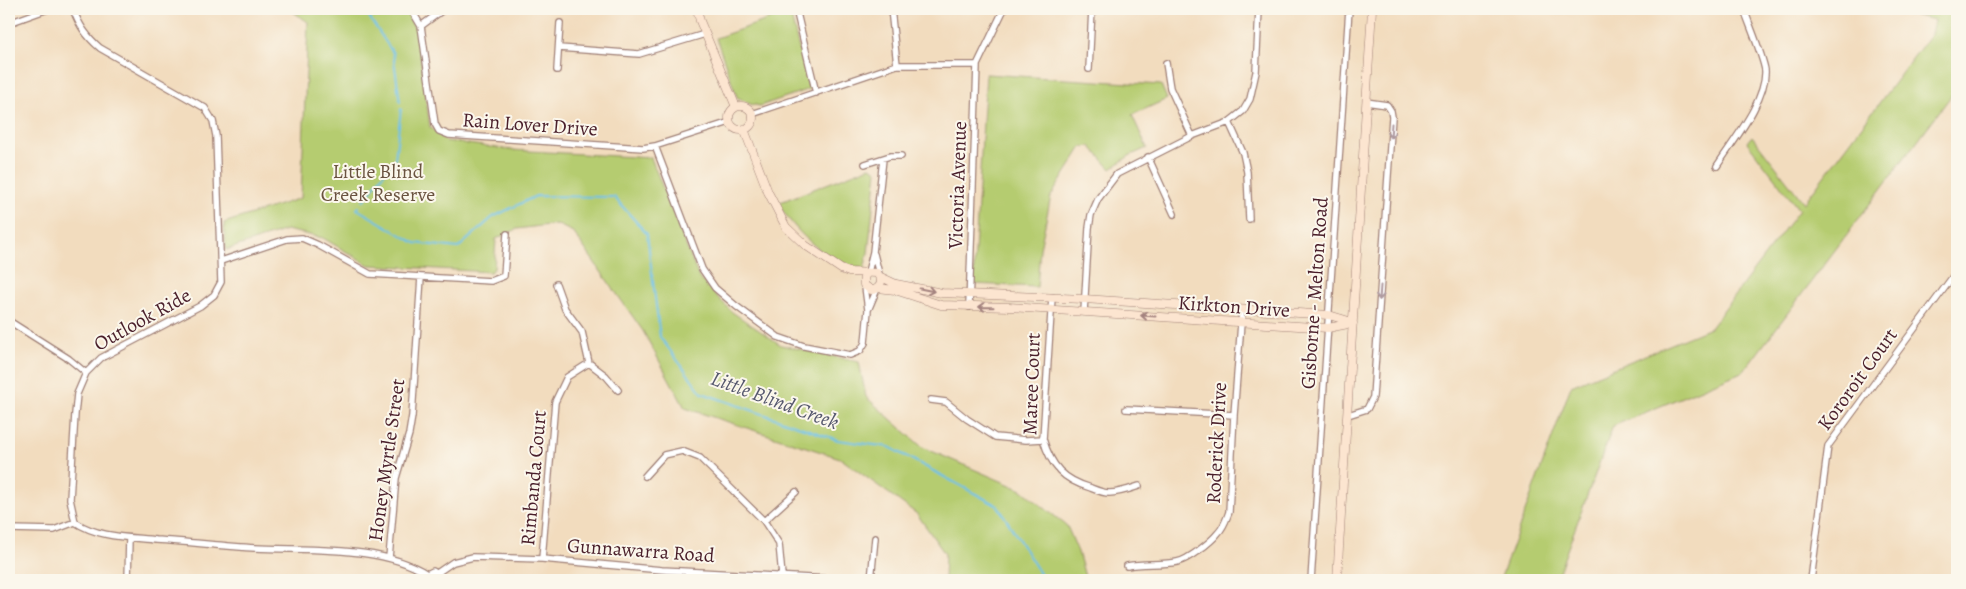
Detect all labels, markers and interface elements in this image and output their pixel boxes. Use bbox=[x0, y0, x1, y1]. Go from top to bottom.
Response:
street label: Rain Lover Drive bbox=[461, 106, 599, 143]
street label: Victoria Avenue bbox=[942, 120, 973, 251]
one-way arrow bbox=[1387, 123, 1396, 139]
park label: Little Blind Creek Reserve bbox=[321, 158, 435, 208]
street label: Gisborne - Melton Road bbox=[1294, 196, 1335, 390]
street label: Outlook Ride bbox=[89, 282, 196, 357]
one-way arrow bbox=[1376, 285, 1385, 301]
one-way arrow bbox=[919, 286, 935, 296]
street label: Kirkton Drive bbox=[1177, 289, 1291, 324]
one-way arrow bbox=[978, 302, 994, 312]
one-way arrow bbox=[1140, 312, 1156, 321]
street label: Kororoit Court bbox=[1811, 322, 1904, 436]
street label: Maree Court bbox=[1016, 332, 1047, 436]
water label: Little Blind Creek bbox=[707, 364, 843, 436]
street label: Honey Myrtle Street bbox=[362, 377, 411, 543]
street label: Roderick Drive bbox=[1200, 381, 1233, 505]
street label: Rimbanda Court bbox=[514, 409, 553, 547]
street label: Gunnawarra Road bbox=[566, 532, 716, 569]

